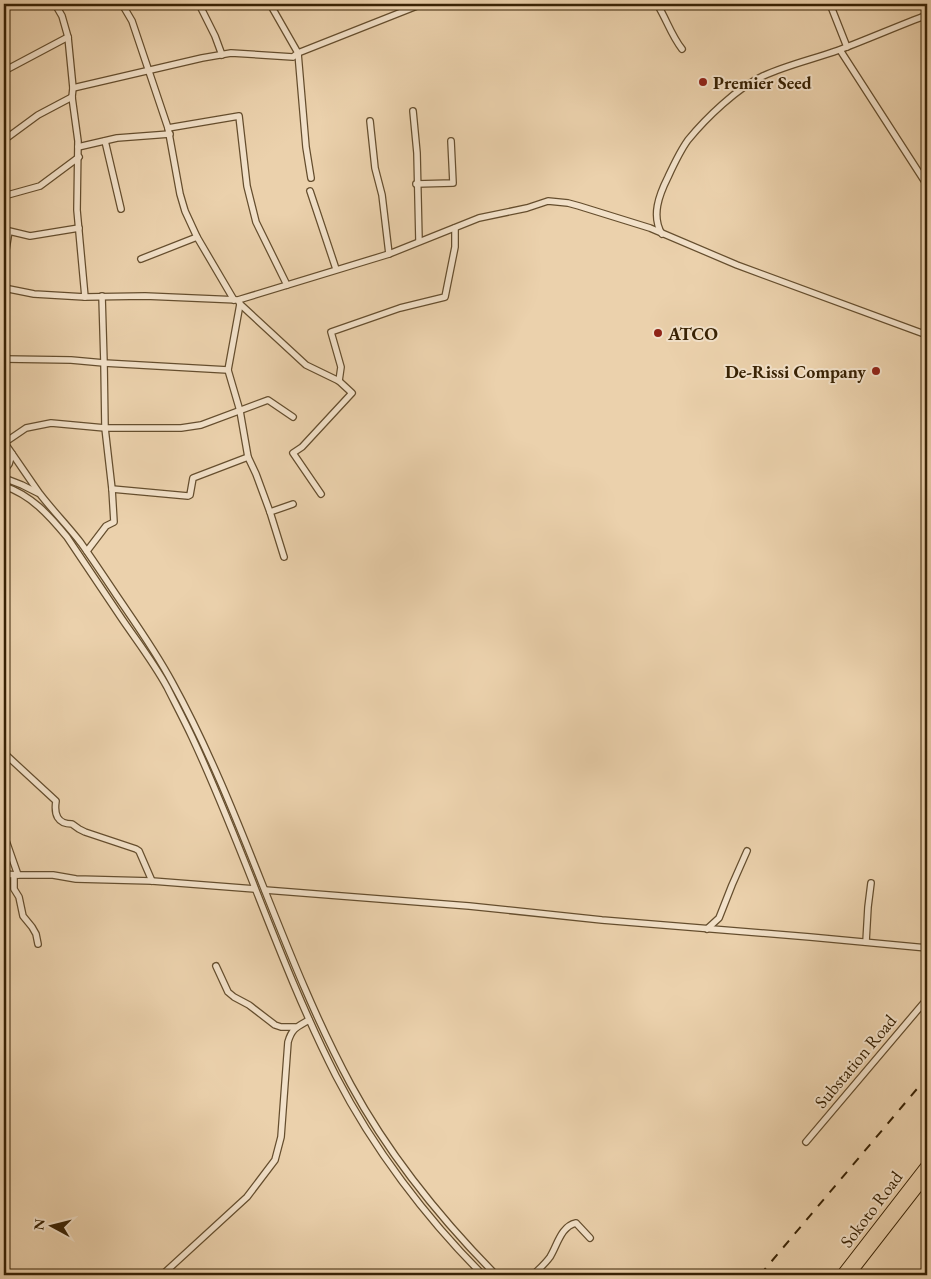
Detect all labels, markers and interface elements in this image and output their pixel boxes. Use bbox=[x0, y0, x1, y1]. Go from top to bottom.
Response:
place label: Premier Seed bbox=[713, 71, 812, 94]
marker: Premier Seed bbox=[697, 76, 709, 88]
place label: ATCO bbox=[667, 322, 718, 345]
marker: ATCO bbox=[652, 327, 664, 339]
place label: De-Rissi Company bbox=[725, 360, 866, 383]
marker: De-Rissi Company bbox=[870, 365, 882, 377]
street label: Substation Road bbox=[809, 1009, 902, 1113]
street label: Sokoto Road bbox=[835, 1165, 908, 1252]
north arrow bbox=[28, 1202, 78, 1252]
text: N bbox=[29, 1217, 49, 1231]

